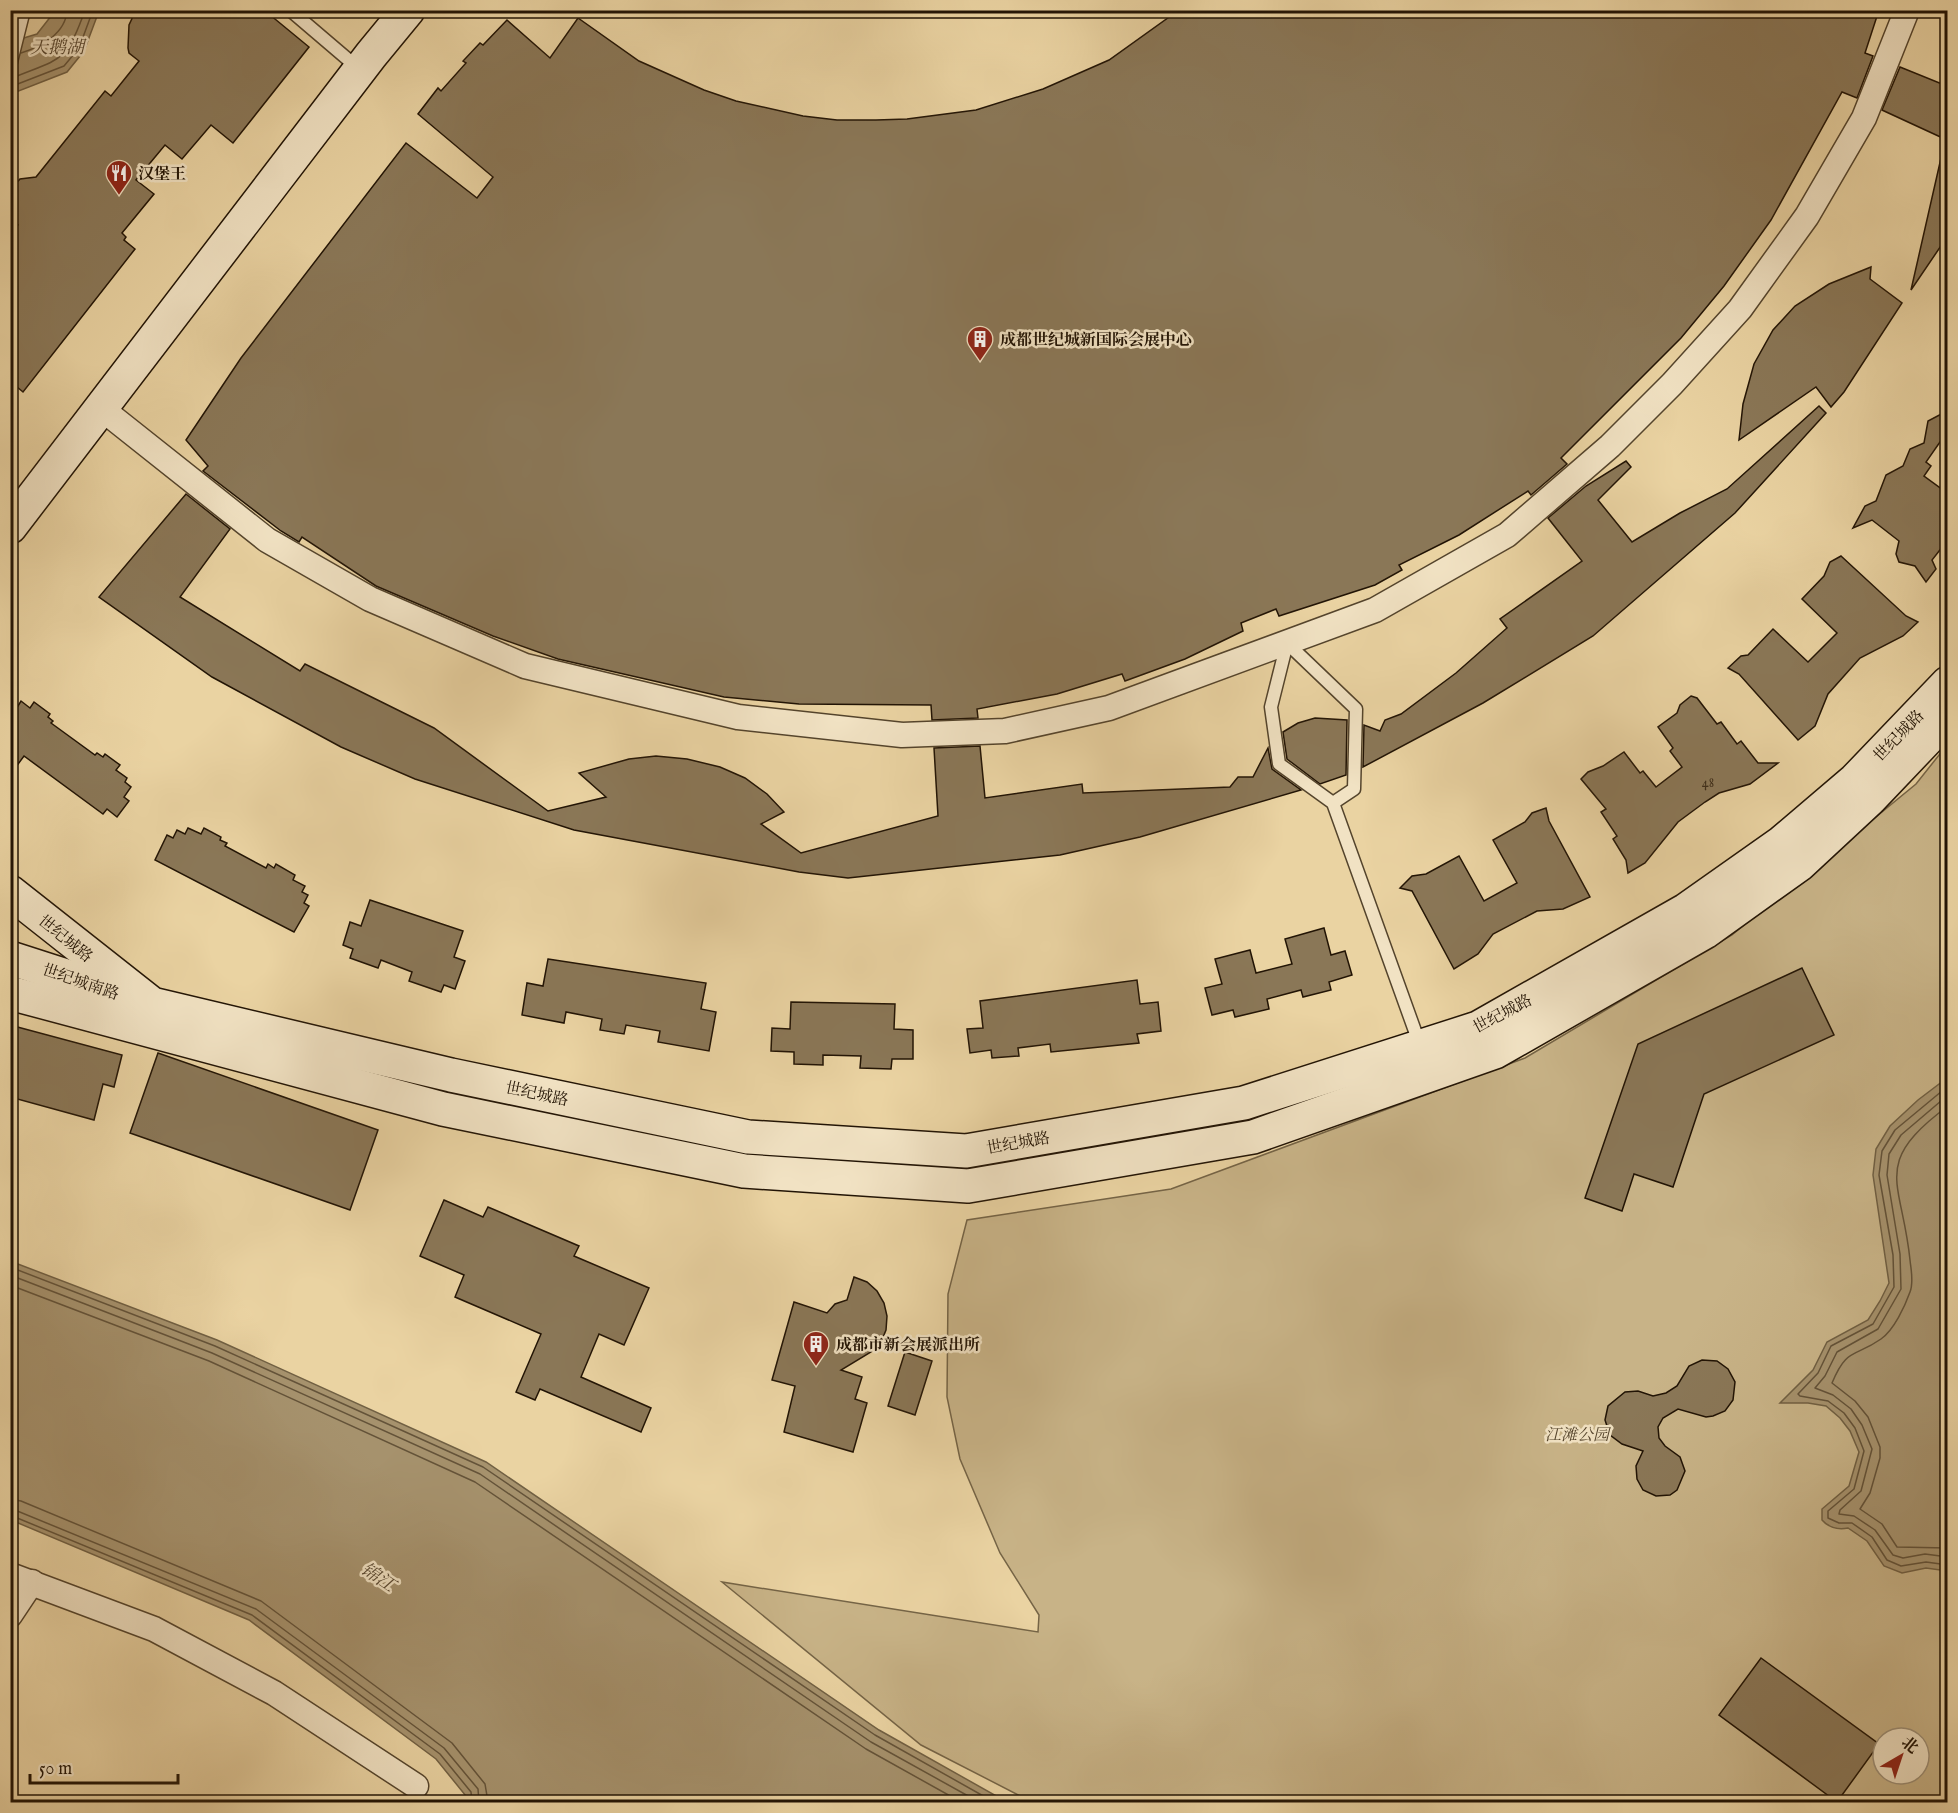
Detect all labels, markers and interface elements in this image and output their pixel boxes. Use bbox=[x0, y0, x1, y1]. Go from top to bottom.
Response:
water label: 天鹅湖 bbox=[30, 37, 87, 60]
restaurant icon: 汉堡王 bbox=[104, 158, 134, 196]
place label: 汉堡王 bbox=[138, 165, 186, 185]
building icon: 成都世纪城新国际会展中心 bbox=[965, 324, 995, 362]
place label: 成都世纪城新国际会展中心 bbox=[1000, 331, 1192, 351]
street label: 世纪城路 bbox=[1870, 706, 1929, 766]
house number: 48 bbox=[1702, 774, 1714, 792]
street label: 世纪城路 bbox=[34, 912, 96, 967]
street label: 世纪城南路 bbox=[39, 960, 121, 1005]
street label: 世纪城路 bbox=[1470, 991, 1536, 1039]
street label: 世纪城路 bbox=[503, 1079, 570, 1111]
street label: 世纪城路 bbox=[985, 1129, 1052, 1159]
building icon: 成都市新会展派出所 bbox=[801, 1329, 831, 1367]
place label: 成都市新会展派出所 bbox=[836, 1335, 980, 1356]
park label: 江滩公园 bbox=[1545, 1426, 1612, 1446]
water label: 锦江 bbox=[356, 1559, 401, 1600]
north arrow bbox=[1871, 1726, 1931, 1786]
text: 北 bbox=[1897, 1733, 1922, 1759]
scale bar bbox=[30, 1747, 178, 1785]
text: 50 m bbox=[39, 1758, 72, 1781]

